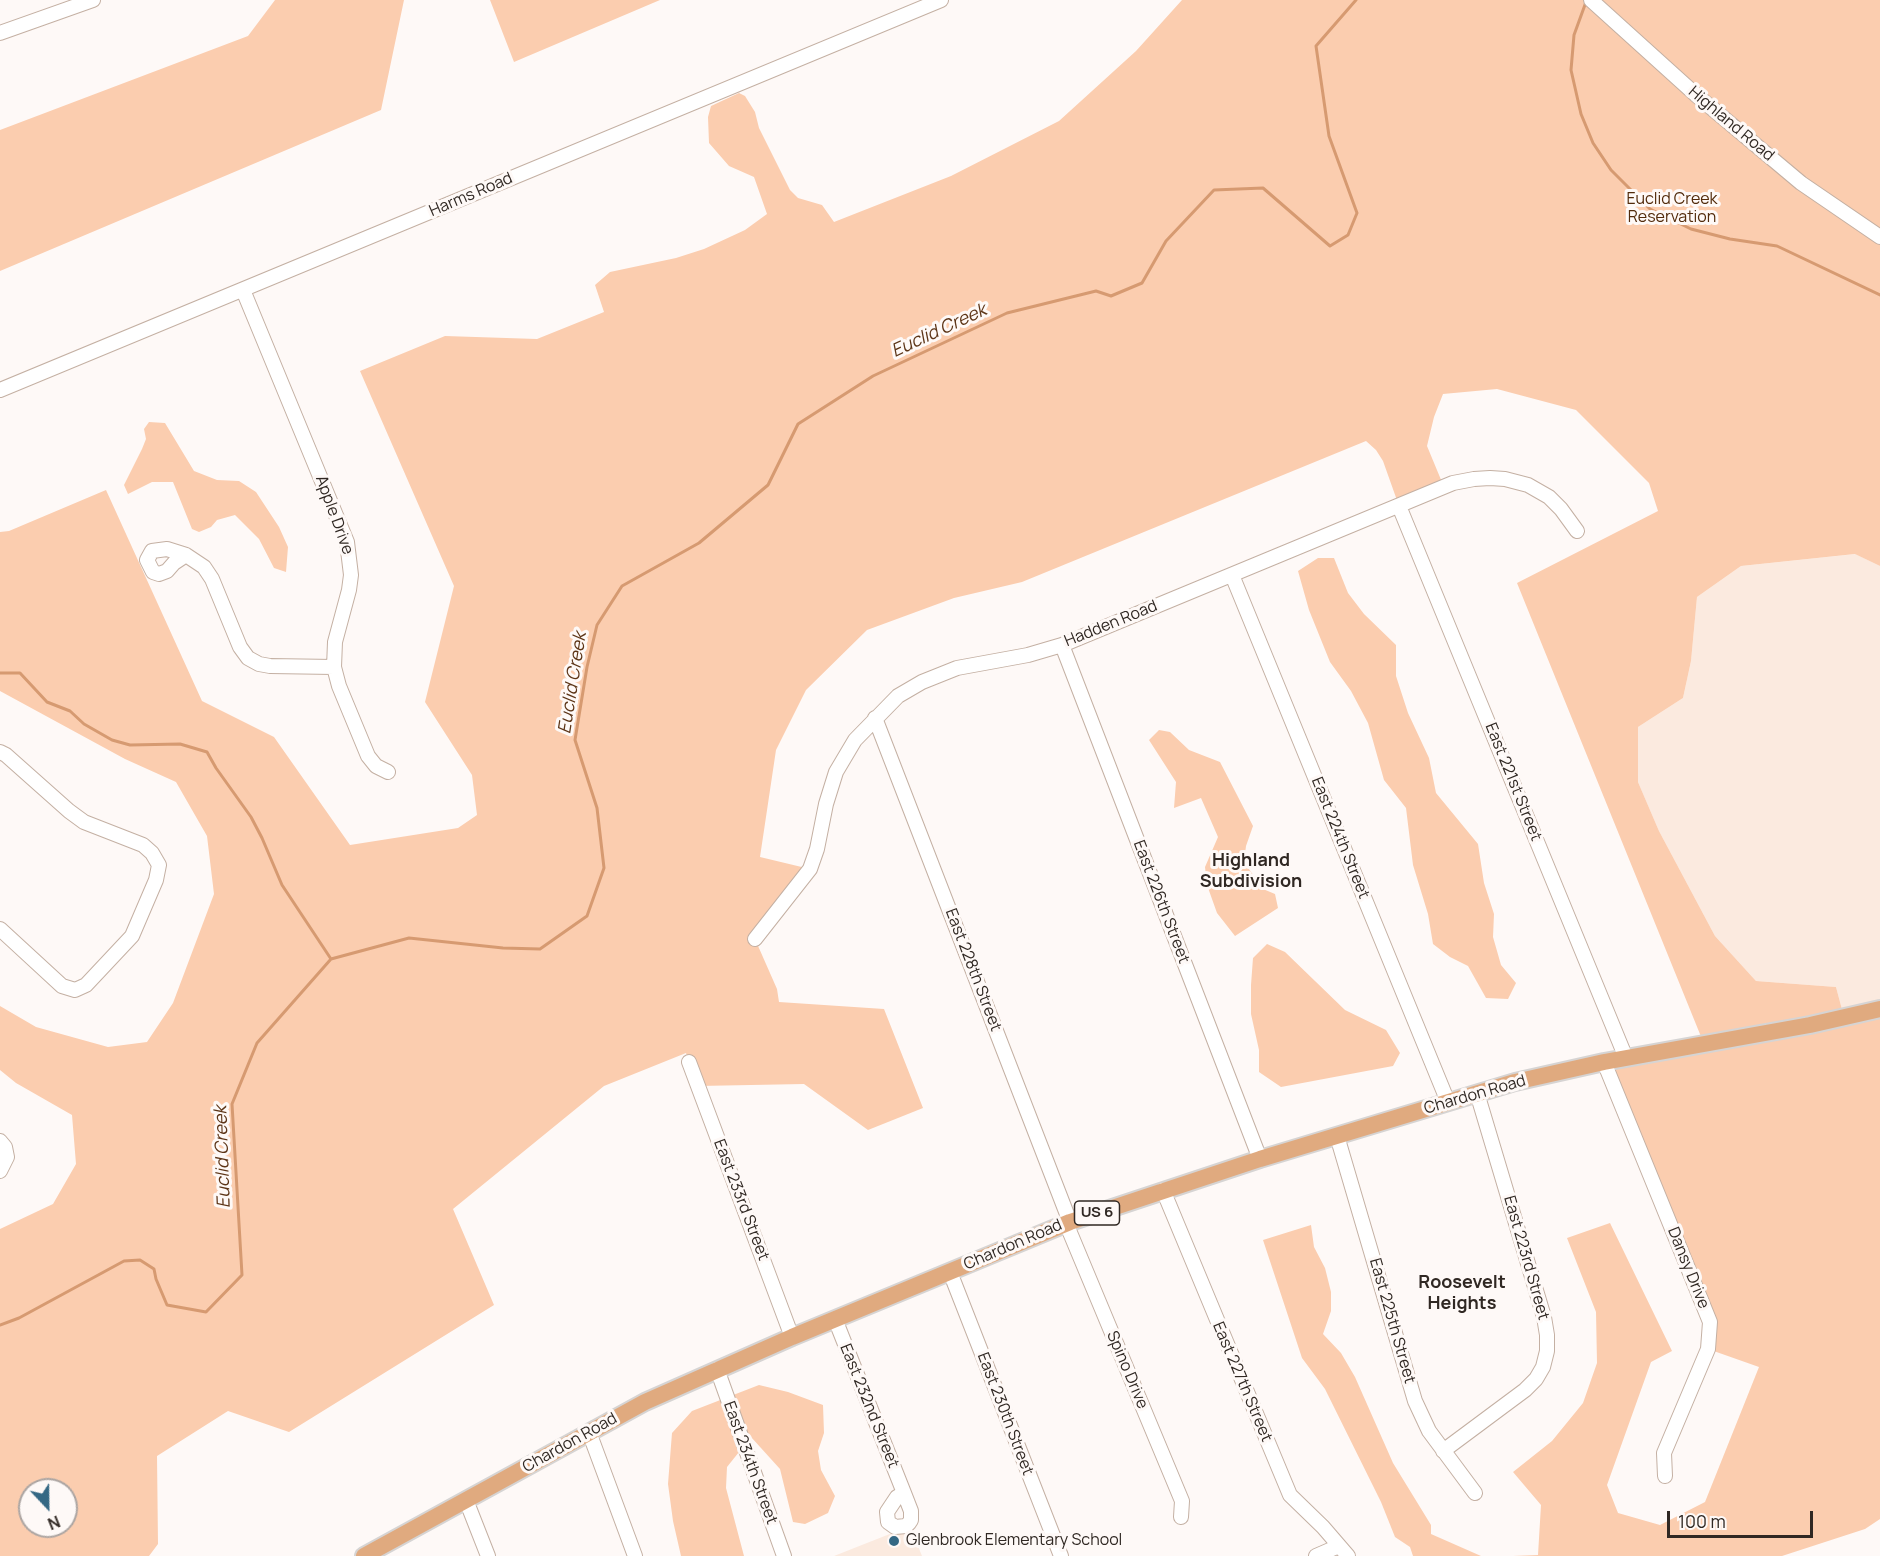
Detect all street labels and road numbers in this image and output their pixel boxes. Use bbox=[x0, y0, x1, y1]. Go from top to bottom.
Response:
street label: Highland Road bbox=[1684, 82, 1778, 166]
street label: Harms Road bbox=[426, 169, 516, 221]
street label: Apple Drive bbox=[311, 473, 357, 557]
street label: Hadden Road bbox=[1062, 597, 1160, 651]
street label: East 221st Street bbox=[1481, 720, 1545, 844]
street label: East 224th Street bbox=[1307, 774, 1373, 902]
street label: East 226th Street bbox=[1129, 838, 1193, 966]
street label: East 228th Street bbox=[941, 906, 1005, 1034]
street label: Chardon Road bbox=[1422, 1071, 1528, 1119]
street label: East 233rd Street bbox=[709, 1137, 773, 1263]
street label: East 223rd Street bbox=[1499, 1194, 1553, 1322]
road number: US 6 bbox=[1074, 1201, 1120, 1225]
street label: Chardon Road bbox=[961, 1216, 1065, 1274]
street label: Dansy Drive bbox=[1663, 1224, 1713, 1312]
street label: East 225th Street bbox=[1365, 1256, 1419, 1386]
street label: East 227th Street bbox=[1208, 1319, 1276, 1445]
street label: Spino Drive bbox=[1102, 1328, 1152, 1412]
street label: East 232nd Street bbox=[835, 1341, 903, 1471]
street label: East 230th Street bbox=[973, 1350, 1037, 1478]
street label: East 234th Street bbox=[719, 1399, 781, 1527]
street label: Chardon Road bbox=[519, 1409, 621, 1477]

